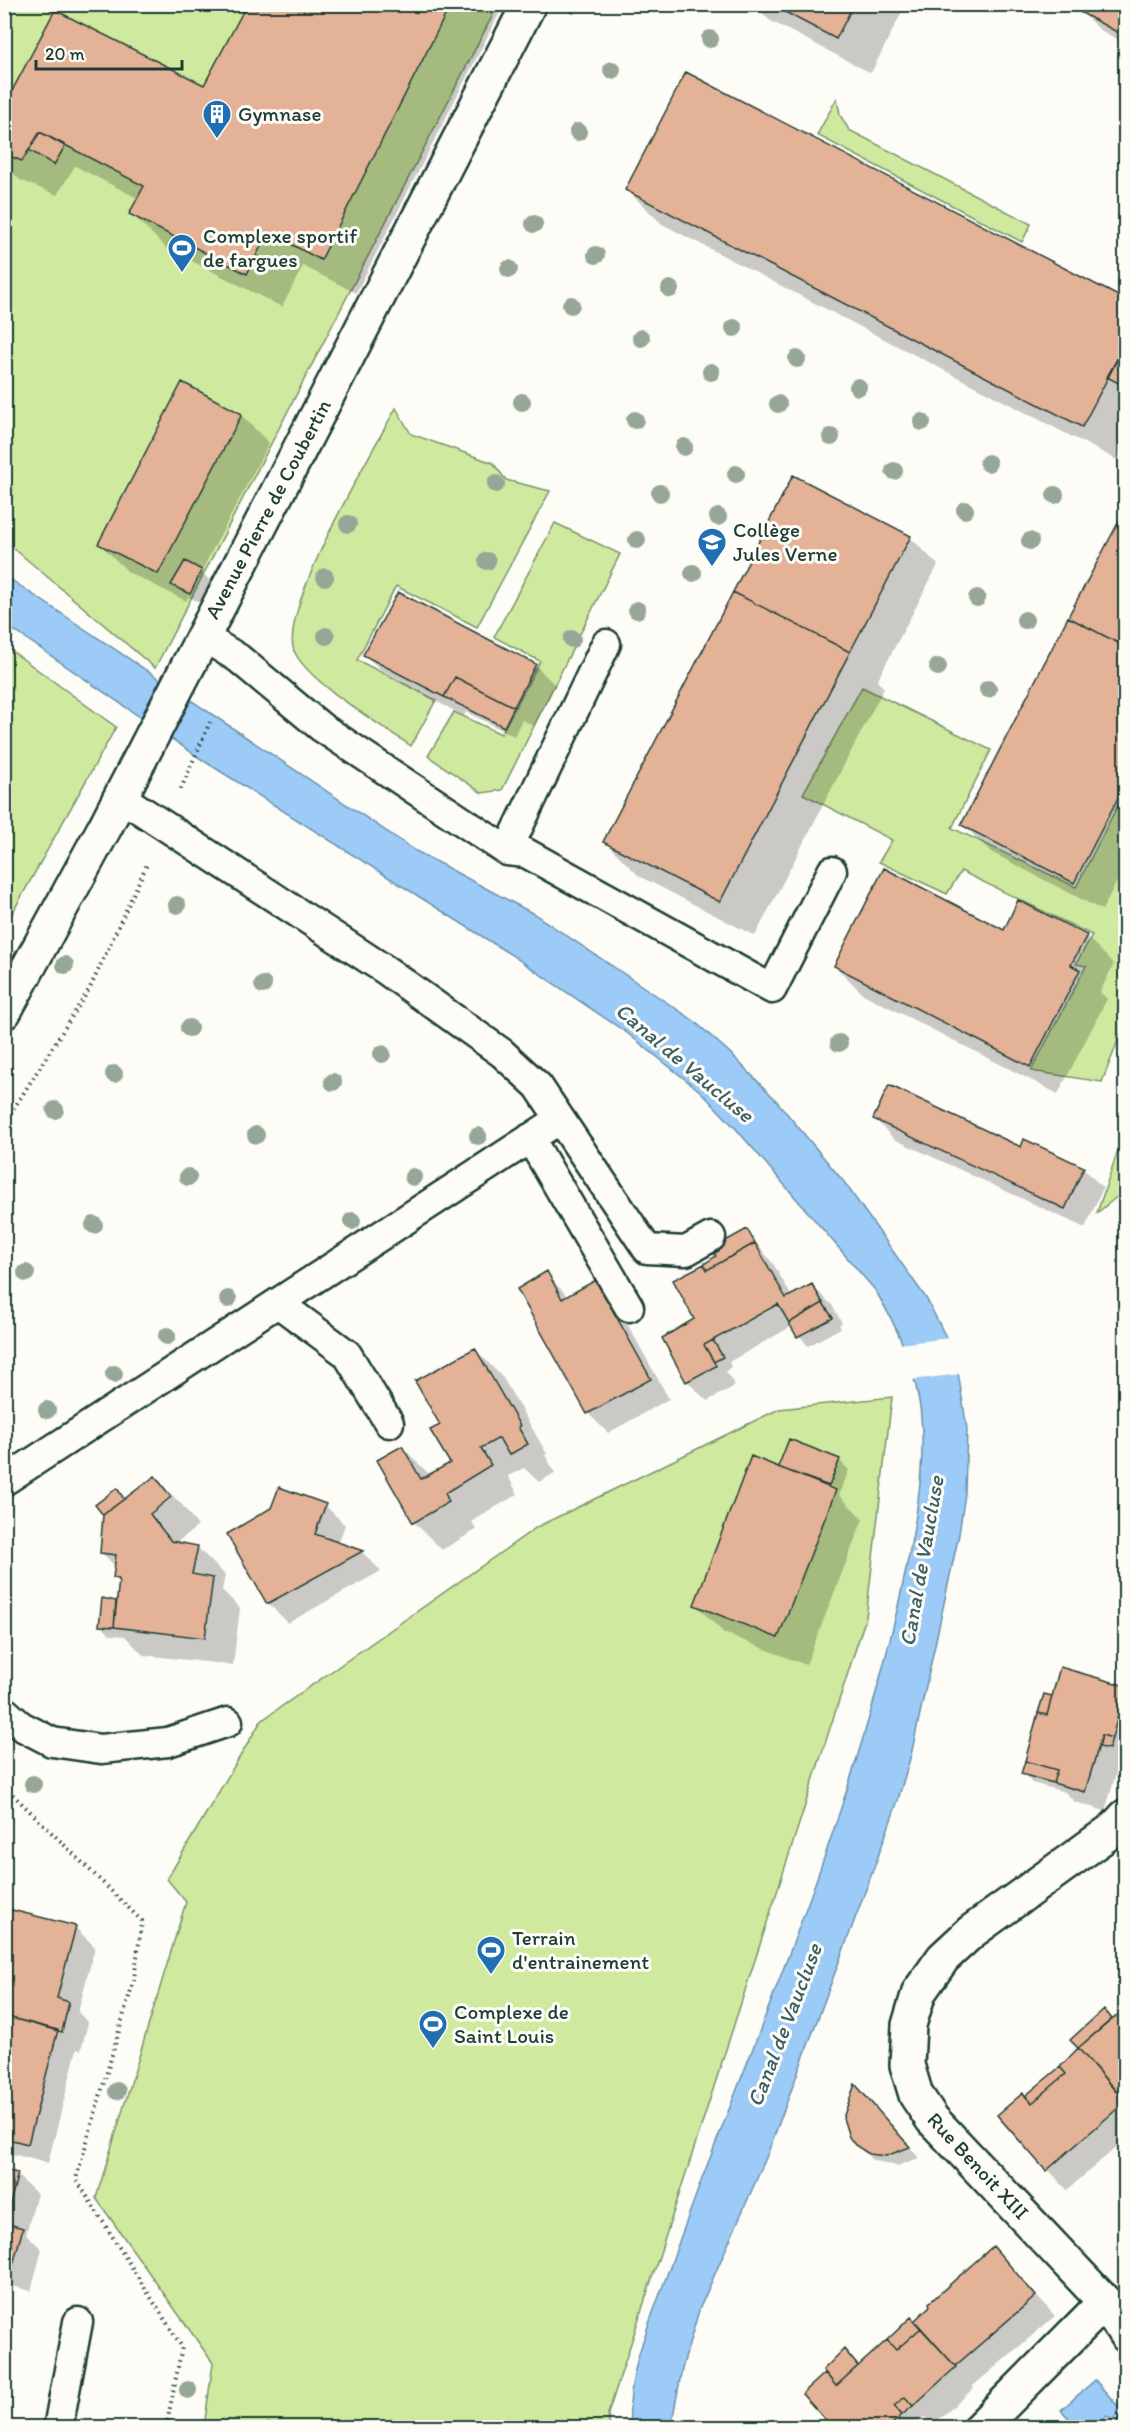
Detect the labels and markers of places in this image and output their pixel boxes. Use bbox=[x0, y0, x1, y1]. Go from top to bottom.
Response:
building icon: Gymnase bbox=[201, 98, 233, 140]
place label: Gymnase bbox=[238, 101, 321, 126]
place label: Complexe sportif de fargues bbox=[203, 223, 357, 272]
sports icon: Complexe sportif de fargues bbox=[166, 232, 198, 274]
place label: Collège Jules Verne bbox=[733, 517, 837, 566]
school or university icon: Collège Jules Verne bbox=[696, 526, 728, 568]
place label: Terrain d'entrainement bbox=[512, 1925, 649, 1974]
sports icon: Terrain d'entrainement bbox=[475, 1934, 507, 1976]
place label: Complexe de Saint Louis bbox=[454, 1999, 569, 2048]
sports icon: Complexe de Saint Louis bbox=[417, 2008, 449, 2050]

